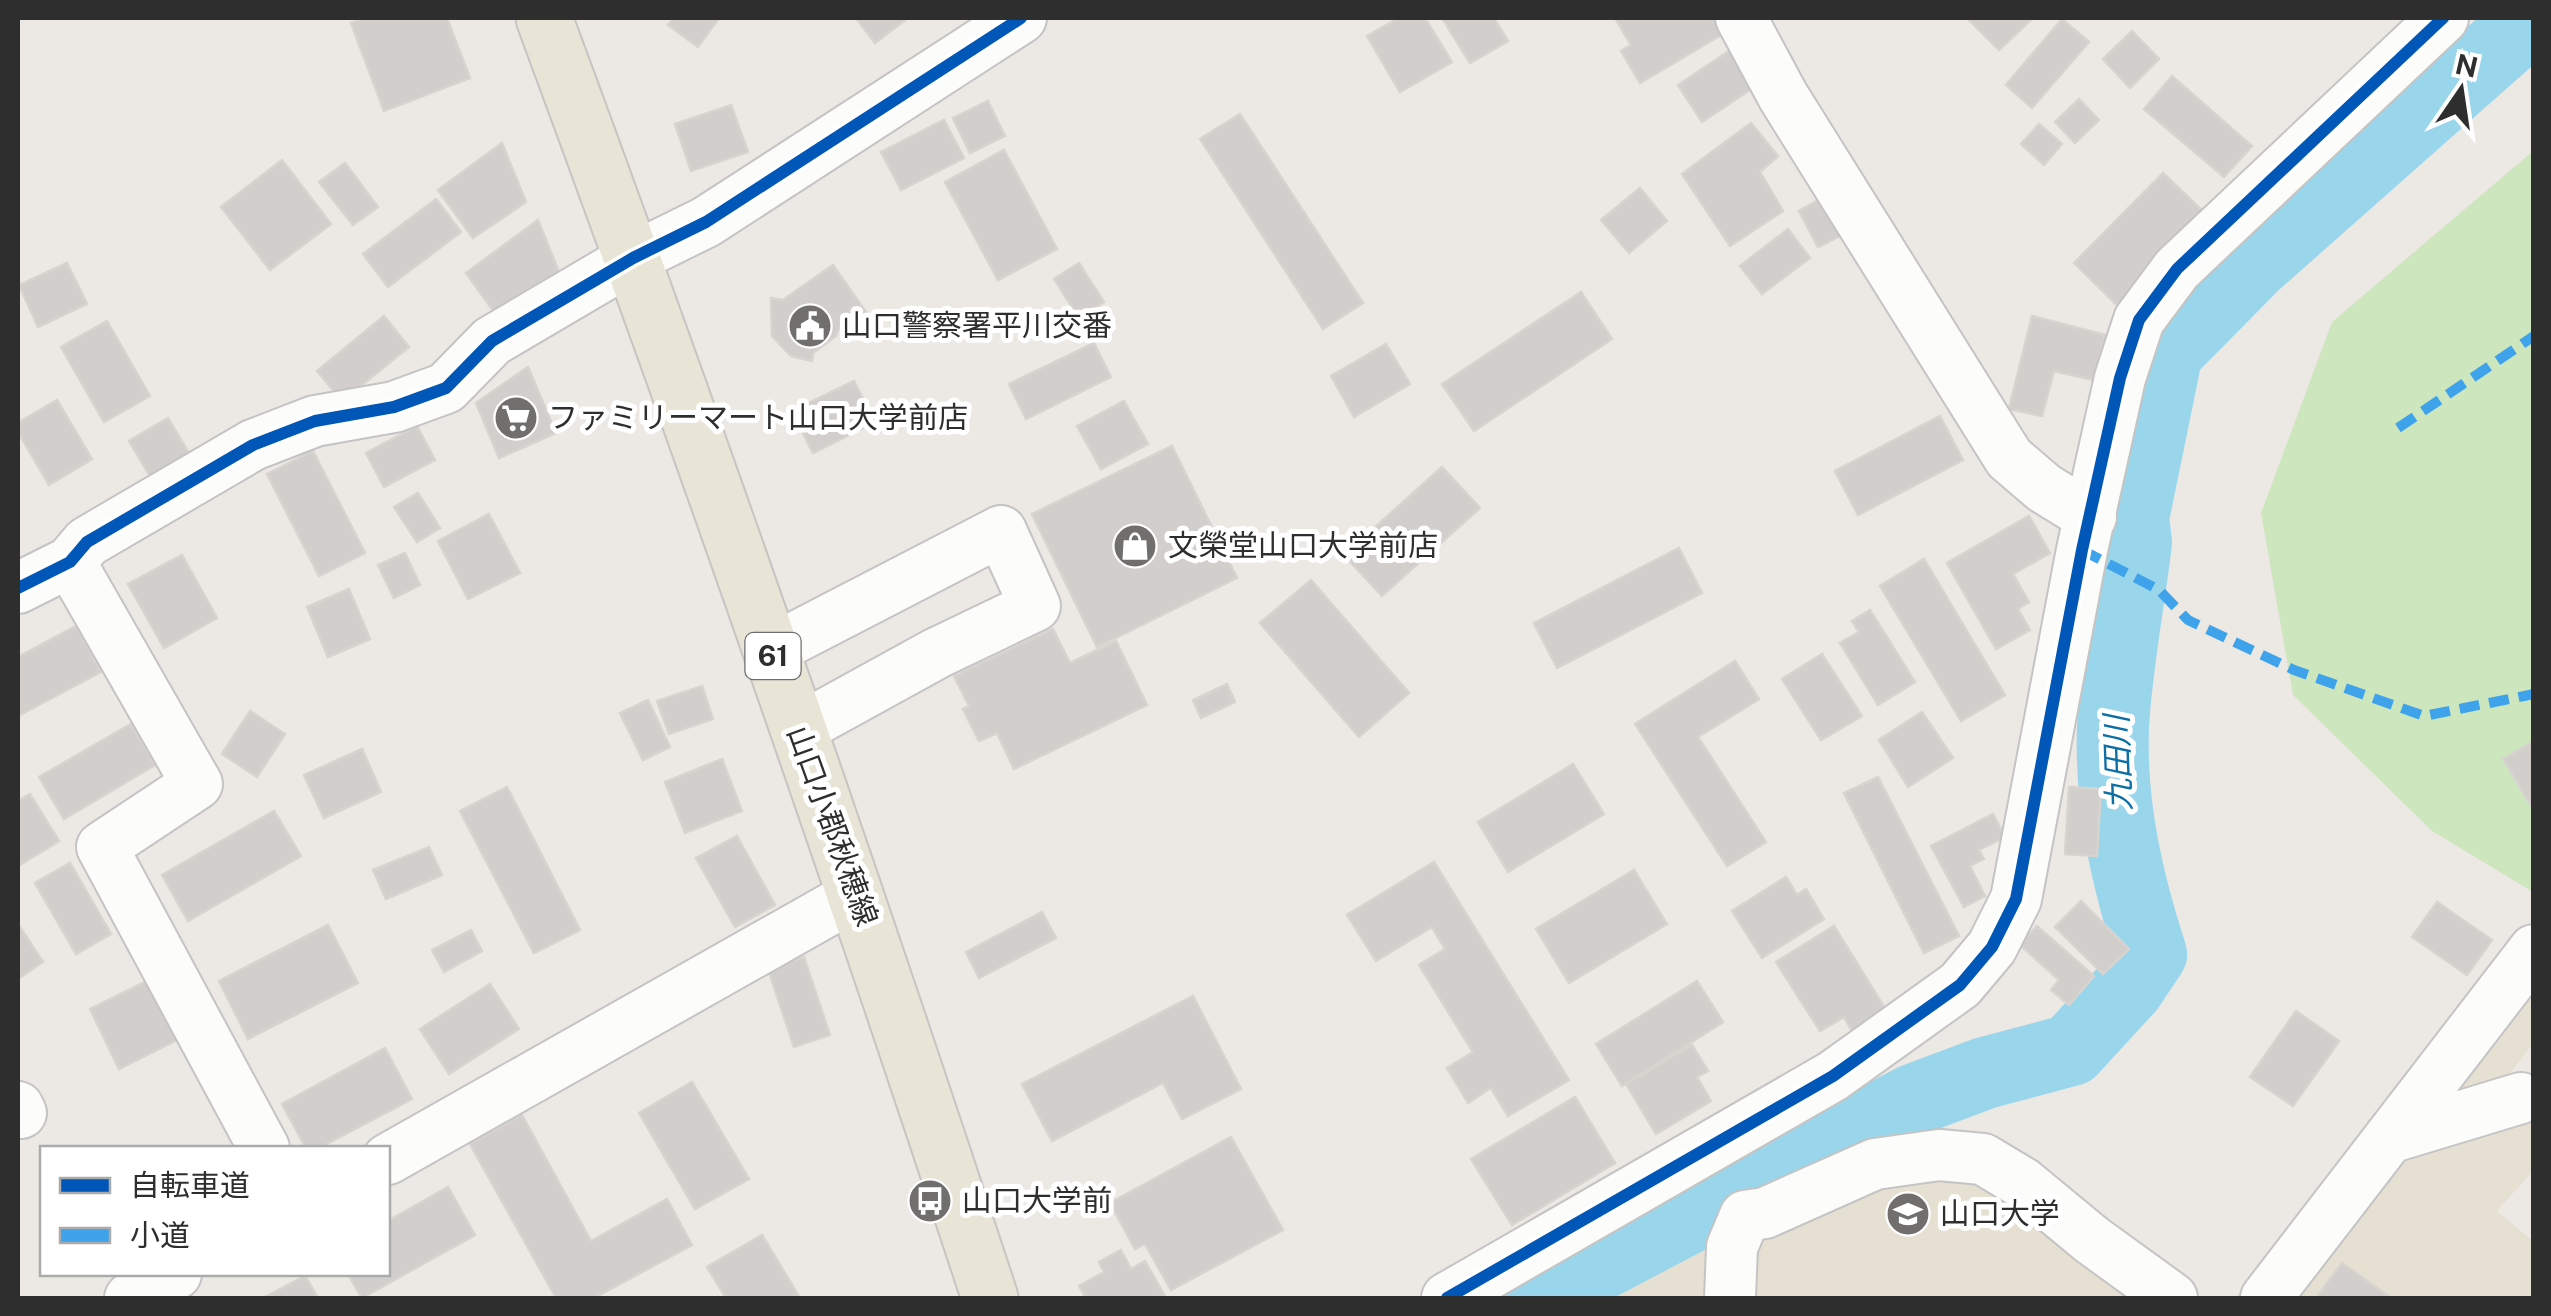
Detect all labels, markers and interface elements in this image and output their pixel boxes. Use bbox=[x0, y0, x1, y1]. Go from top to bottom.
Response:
north arrow bbox=[2411, 40, 2511, 140]
text: N bbox=[2452, 47, 2481, 84]
public building icon: 山口警察署平川交番 bbox=[787, 303, 833, 349]
place label: 山口警察署平川交番 bbox=[842, 307, 1112, 343]
supermarket icon: ファミリーマート山口大学前店 bbox=[493, 395, 539, 441]
place label: ファミリーマート山口大学前店 bbox=[548, 399, 968, 435]
shop icon: 文榮堂山口大学前店 bbox=[1112, 523, 1158, 569]
place label: 文榮堂山口大学前店 bbox=[1168, 527, 1438, 563]
road number: 61 bbox=[746, 633, 800, 679]
water label: 九田川 bbox=[2097, 711, 2138, 812]
street label: 山口小郡秋穂線 bbox=[780, 721, 886, 930]
legend bbox=[40, 1146, 390, 1276]
text: 自転車道 bbox=[130, 1167, 250, 1203]
bus stop icon: 山口大学前 bbox=[907, 1178, 953, 1224]
place label: 山口大学前 bbox=[962, 1182, 1112, 1218]
school or university icon: 山口大学 bbox=[1885, 1191, 1931, 1237]
place label: 山口大学 bbox=[1940, 1195, 2060, 1231]
text: 小道 bbox=[130, 1217, 190, 1253]

